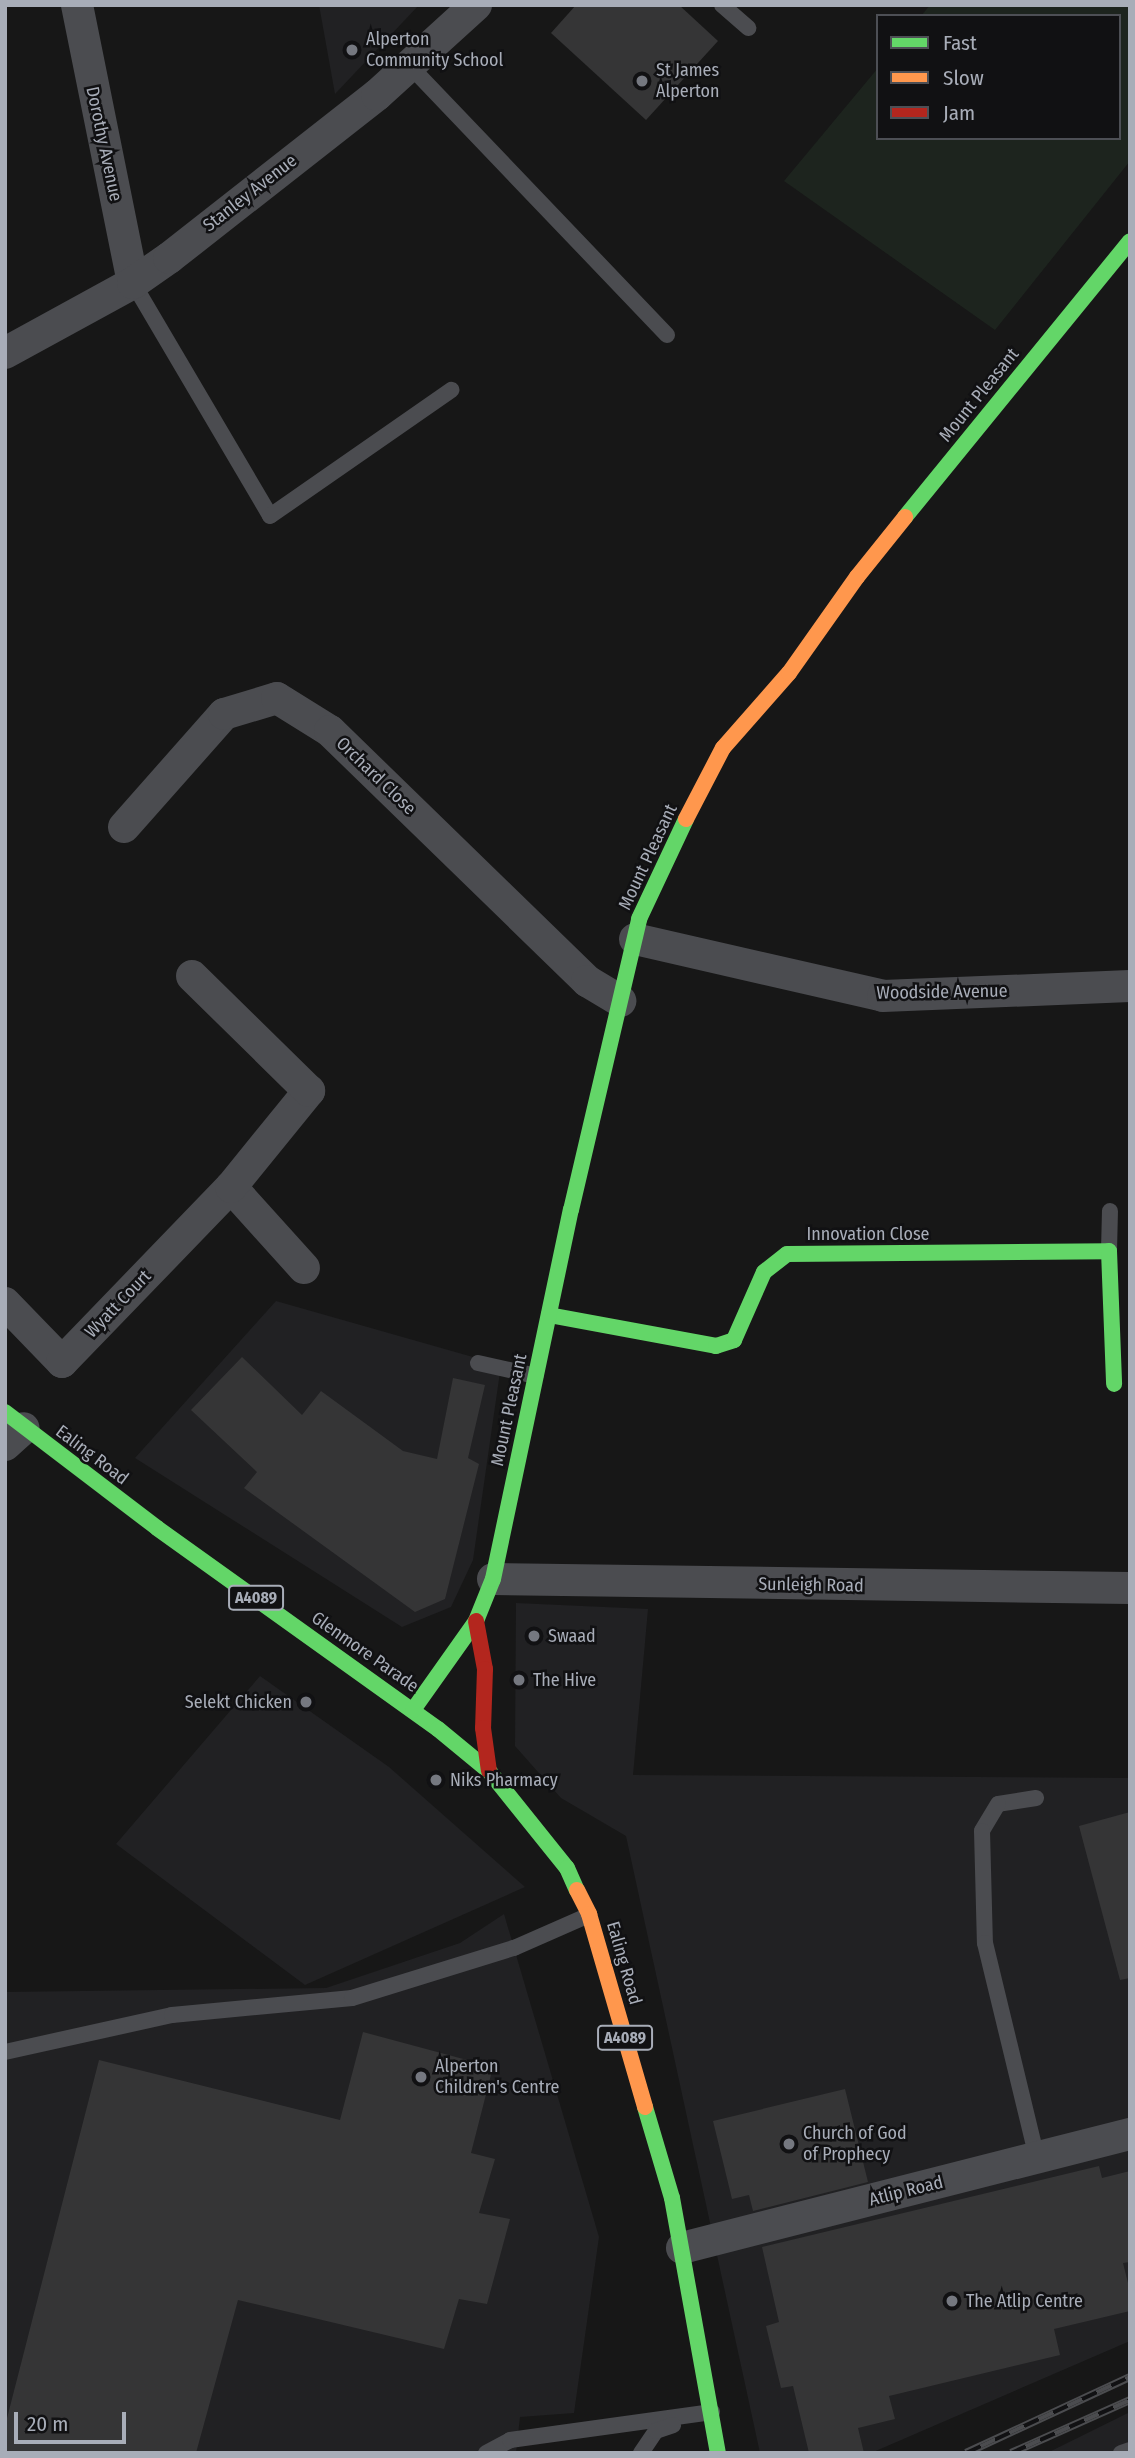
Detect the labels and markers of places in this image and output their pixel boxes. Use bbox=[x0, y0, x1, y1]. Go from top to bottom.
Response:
place label: Alperton Community School bbox=[366, 29, 503, 72]
marker: Alperton Community School bbox=[344, 42, 360, 58]
place label: St James Alperton bbox=[656, 60, 720, 102]
marker: St James Alperton bbox=[634, 73, 650, 89]
place label: Swaad bbox=[548, 1625, 596, 1647]
marker: Swaad bbox=[526, 1628, 542, 1644]
place label: The Hive bbox=[533, 1669, 596, 1691]
marker: The Hive bbox=[511, 1672, 527, 1688]
place label: Selekt Chicken bbox=[185, 1691, 292, 1713]
marker: Selekt Chicken bbox=[298, 1694, 314, 1710]
place label: Niks Pharmacy bbox=[450, 1769, 558, 1791]
marker: Niks Pharmacy bbox=[428, 1772, 444, 1788]
place label: Alperton Children's Centre bbox=[435, 2056, 559, 2098]
marker: Alperton Children's Centre bbox=[413, 2069, 429, 2085]
place label: Church of God of Prophecy bbox=[803, 2123, 907, 2166]
marker: Church of God of Prophecy bbox=[781, 2136, 797, 2152]
place label: The Atlip Centre bbox=[966, 2290, 1083, 2312]
marker: The Atlip Centre bbox=[944, 2293, 960, 2309]

